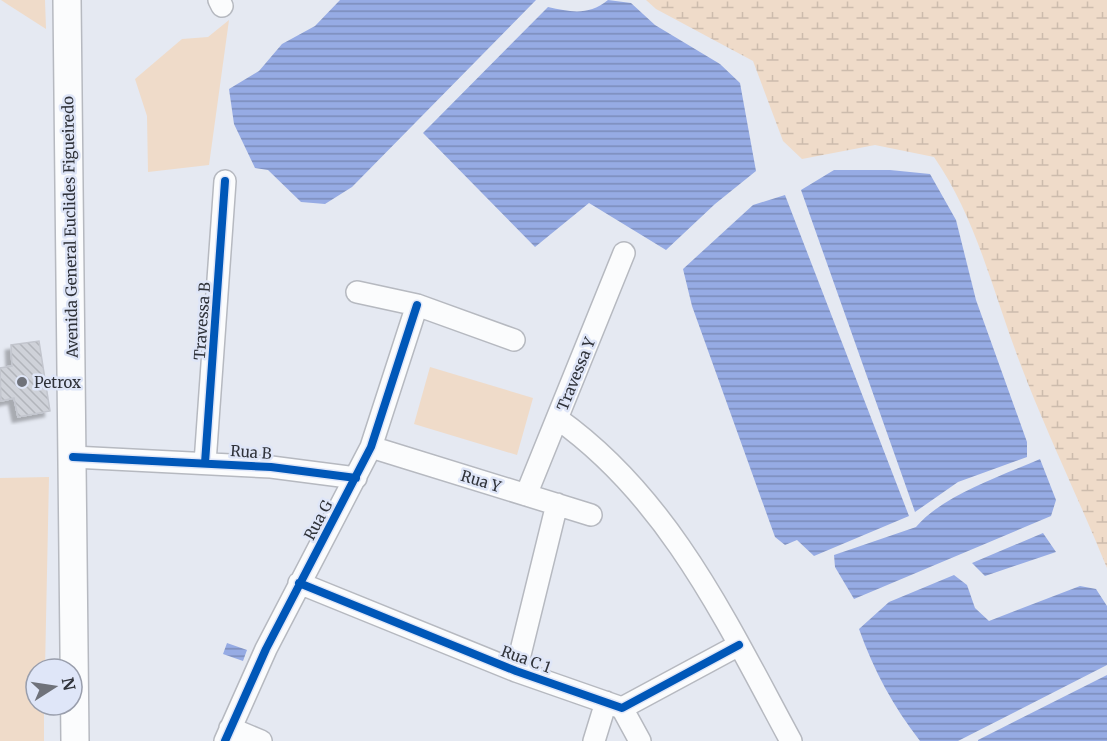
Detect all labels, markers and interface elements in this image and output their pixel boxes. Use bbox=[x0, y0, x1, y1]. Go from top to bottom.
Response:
street label: Avenida General Euclides Figueiredo bbox=[58, 96, 82, 359]
street label: Travessa B bbox=[190, 282, 214, 360]
street label: Travessa Y bbox=[553, 334, 599, 413]
place label: Petrox bbox=[34, 373, 81, 392]
marker: Petrox bbox=[15, 375, 29, 389]
street label: Rua B bbox=[230, 441, 272, 463]
street label: Rua Y bbox=[459, 466, 504, 496]
street label: Rua G bbox=[300, 497, 336, 543]
street label: Rua C 1 bbox=[499, 641, 554, 677]
north arrow bbox=[24, 657, 84, 717]
text: N bbox=[58, 676, 80, 692]

